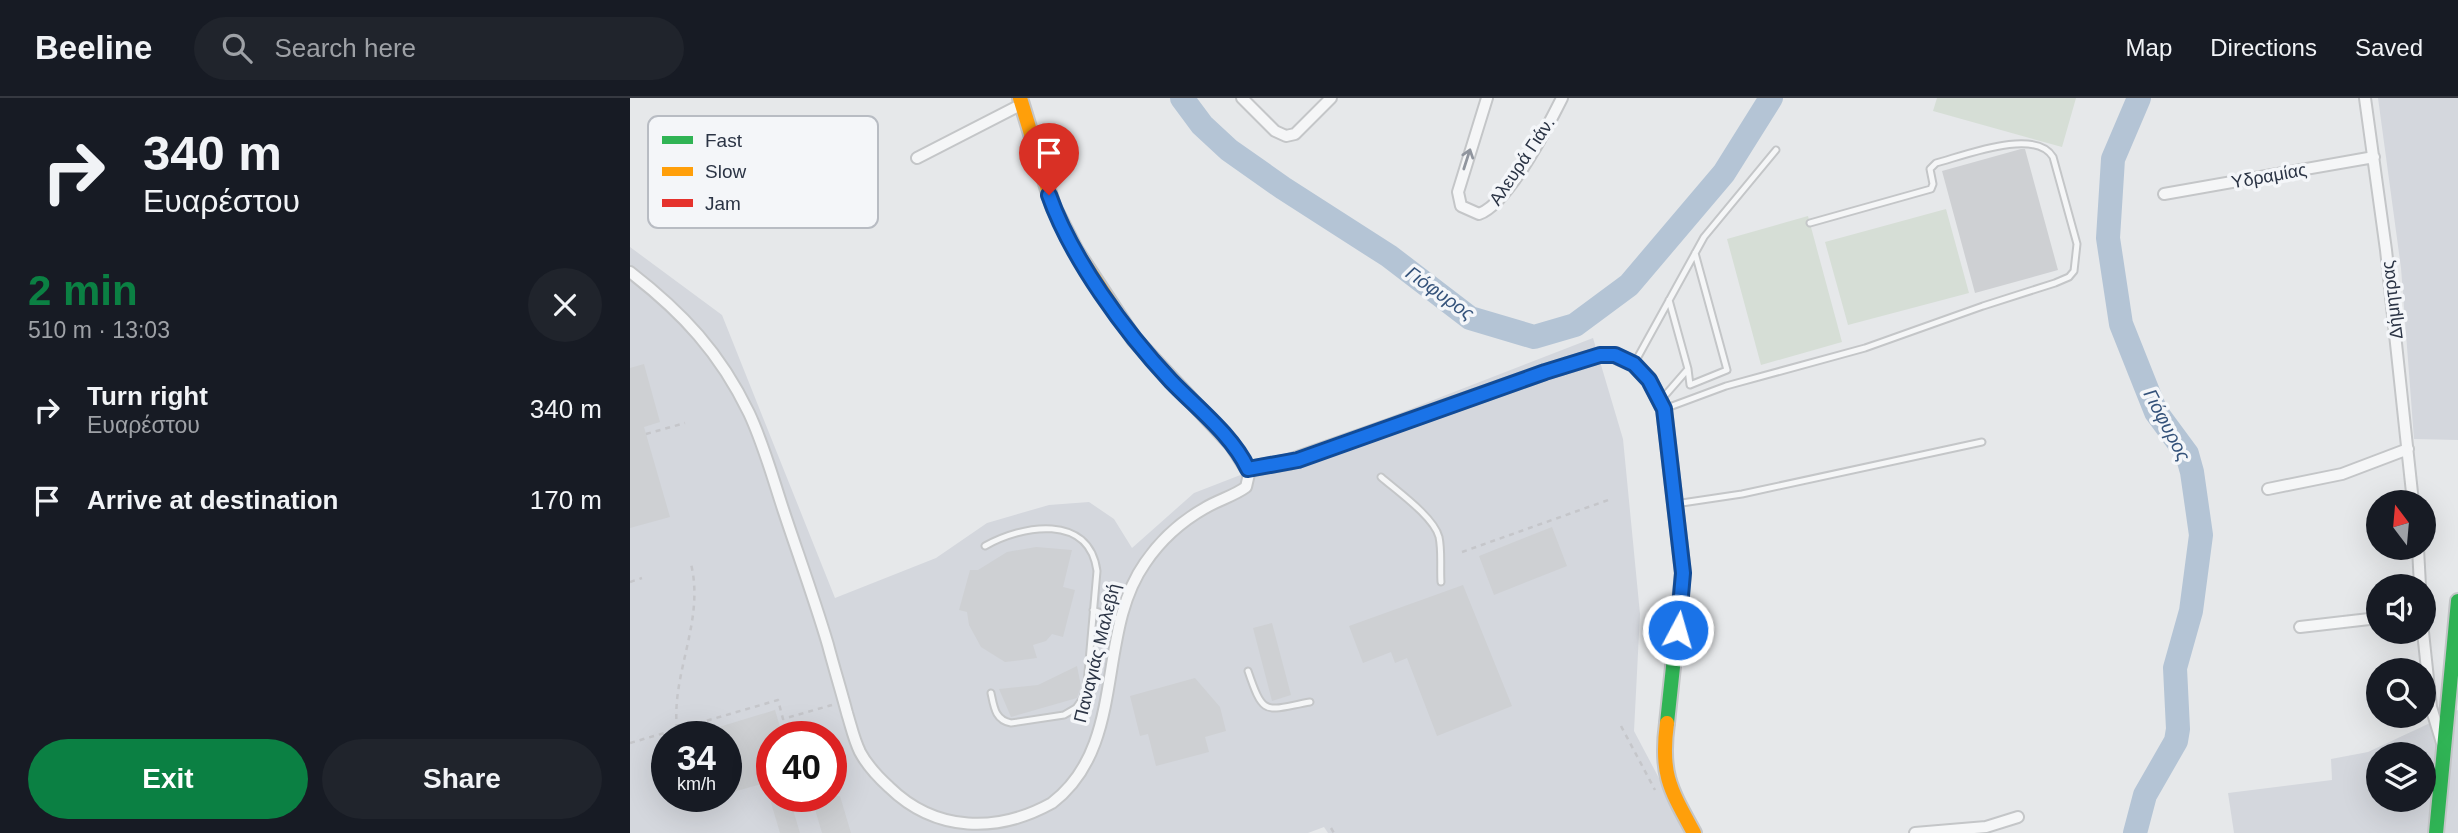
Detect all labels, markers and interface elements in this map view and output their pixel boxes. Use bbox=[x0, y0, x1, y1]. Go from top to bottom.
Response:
search box bbox=[194, 17, 684, 80]
text: Beeline bbox=[35, 29, 152, 66]
icon: search bbox=[218, 29, 256, 67]
text: Search here bbox=[274, 33, 416, 63]
text: Map bbox=[2126, 34, 2172, 61]
text: Directions bbox=[2210, 34, 2317, 61]
text: Saved bbox=[2355, 34, 2423, 61]
street label: Αλευρά Γιάν. bbox=[1485, 113, 1559, 209]
legend bbox=[648, 116, 878, 228]
pin bbox=[1019, 123, 1079, 195]
icon: right bbox=[28, 126, 119, 217]
text: 340 m bbox=[143, 126, 282, 180]
text: Fast bbox=[705, 130, 743, 151]
icon: arrive bbox=[1030, 134, 1068, 172]
one-way arrow bbox=[1462, 148, 1475, 170]
street label: Υδραμίας bbox=[2230, 159, 2309, 192]
text: Slow bbox=[705, 161, 746, 182]
text: Ευαρέστου bbox=[143, 183, 300, 219]
text: Jam bbox=[705, 193, 741, 214]
street label: Δήμητρας bbox=[2377, 259, 2407, 340]
water label: Γιόφυρος bbox=[1402, 262, 1479, 324]
text: 2 min bbox=[28, 267, 138, 314]
button: close bbox=[528, 268, 602, 342]
text: 510 m · 13:03 bbox=[28, 317, 170, 343]
text: Turn right bbox=[87, 381, 208, 411]
water label: Γιόφυρος bbox=[2139, 386, 2195, 465]
icon: right bbox=[28, 391, 66, 429]
text: 340 m bbox=[530, 394, 602, 424]
text: Ευαρέστου bbox=[87, 412, 200, 438]
icon: arrive bbox=[28, 482, 66, 520]
text: Arrive at destination bbox=[87, 485, 338, 515]
text: 170 m bbox=[530, 485, 602, 515]
north arrow bbox=[2366, 490, 2436, 560]
map controls bbox=[2366, 490, 2436, 812]
button: sound bbox=[2366, 574, 2436, 644]
street label: Παναγιάς Μαλεβή bbox=[1070, 581, 1124, 725]
position arrow bbox=[1641, 593, 1715, 667]
button: search bbox=[2366, 658, 2436, 728]
speed limit sign: 40 bbox=[756, 721, 847, 812]
text: 34 bbox=[677, 738, 716, 777]
button: Exit bbox=[28, 739, 308, 819]
button: Share bbox=[322, 739, 602, 819]
button: layers bbox=[2366, 742, 2436, 812]
text: km/h bbox=[677, 774, 716, 794]

